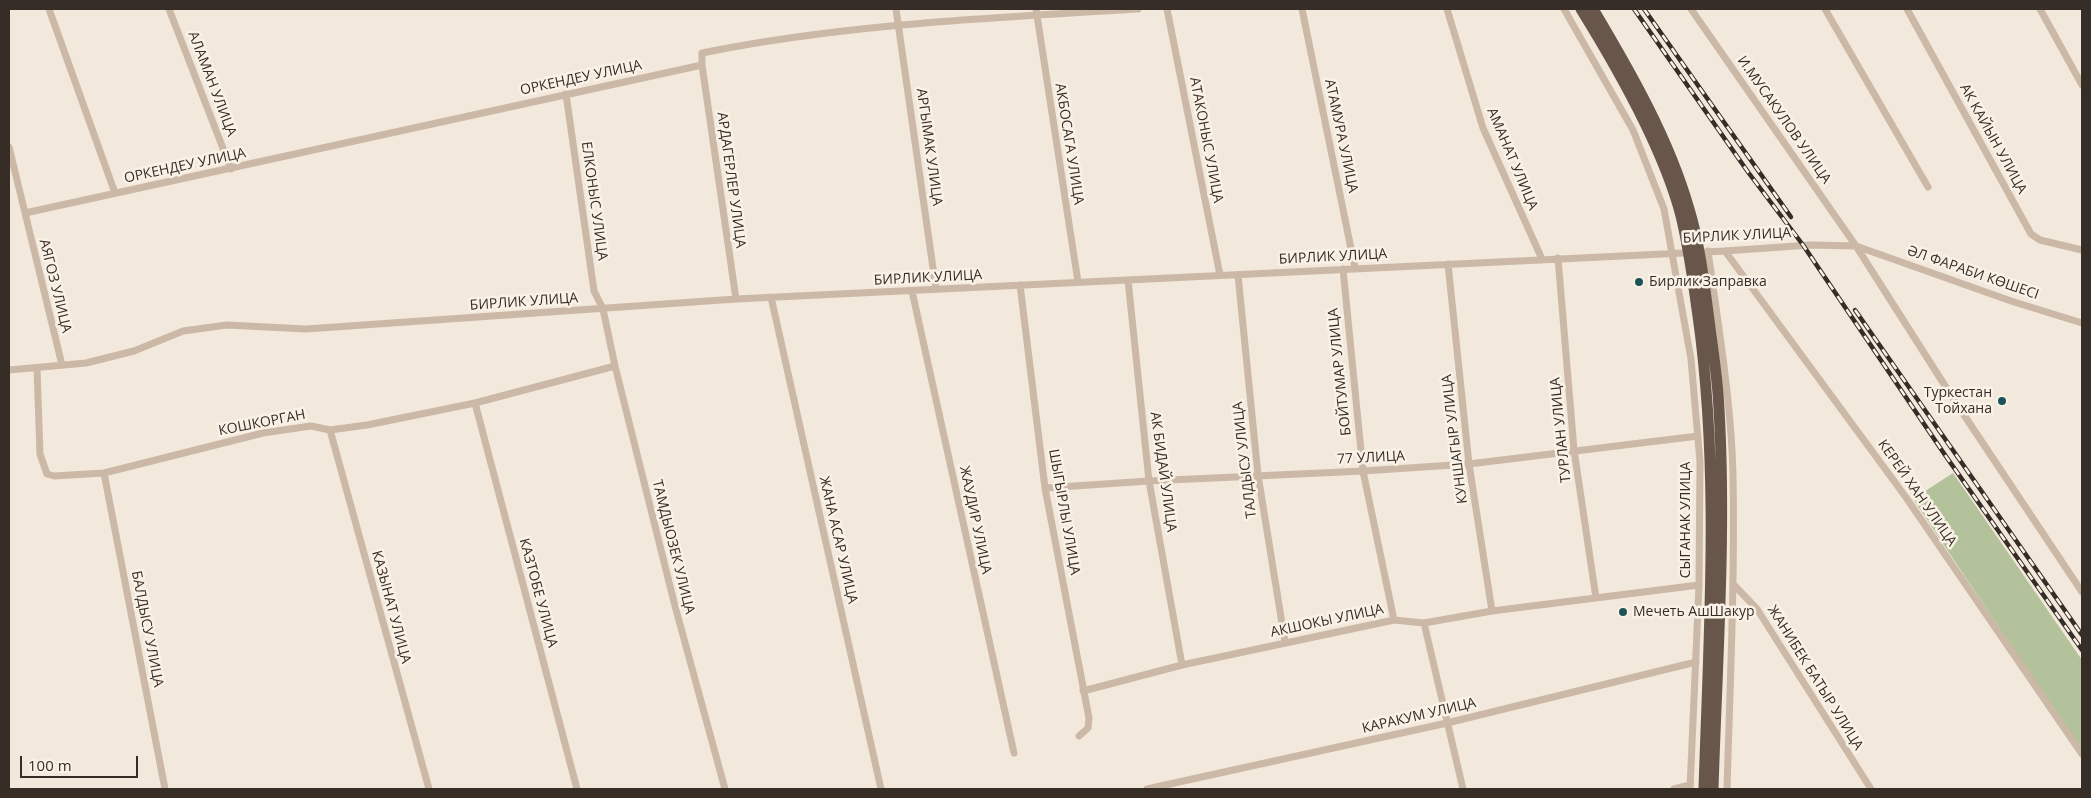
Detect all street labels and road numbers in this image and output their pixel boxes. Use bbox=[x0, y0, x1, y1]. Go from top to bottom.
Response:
street label: АЛАМАН УЛИЦА bbox=[184, 29, 240, 139]
street label: И.МУСАКУЛОВ УЛИЦА bbox=[1733, 53, 1835, 187]
street label: ОРКЕНДЕУ УЛИЦА bbox=[519, 57, 643, 99]
street label: АТАКОНЫС УЛИЦА bbox=[1186, 76, 1226, 204]
street label: АТАМУРА УЛИЦА bbox=[1321, 78, 1361, 194]
street label: АК КАЙЫН УЛИЦА bbox=[1956, 81, 2030, 197]
street label: АКБОСАГА УЛИЦА bbox=[1051, 82, 1087, 206]
street label: АРГЫМАК УЛИЦА bbox=[912, 87, 946, 207]
street label: АМАНАТ УЛИЦА bbox=[1483, 105, 1541, 213]
street label: АРДАГЕРЛЕР УЛИЦА bbox=[713, 111, 749, 249]
street label: ЕЛКОНЫС УЛИЦА bbox=[577, 140, 611, 262]
street label: ОРКЕНДЕУ УЛИЦА bbox=[123, 145, 247, 187]
street label: БИРЛИК УЛИЦА bbox=[1682, 225, 1792, 247]
street label: АЯГОЗ УЛИЦА bbox=[35, 237, 75, 335]
street label: ӘЛ ФАРАБИ КӨШЕСІ bbox=[1905, 243, 2041, 303]
street label: БИРЛИК УЛИЦА bbox=[1278, 246, 1388, 268]
street label: БИРЛИК УЛИЦА bbox=[873, 267, 983, 289]
street label: БИРЛИК УЛИЦА bbox=[469, 290, 579, 314]
street label: БОЙТУМАР УЛИЦА bbox=[1325, 307, 1355, 437]
street label: КУНШАГЫР УЛИЦА bbox=[1439, 373, 1471, 505]
street label: ТУРЛАН УЛИЦА bbox=[1547, 377, 1575, 483]
street label: ТАЛДЫСУ УЛИЦА bbox=[1230, 401, 1260, 519]
street label: КОШКОРГАН bbox=[217, 406, 307, 440]
street label: АК БИДАЙ УЛИЦА bbox=[1146, 411, 1180, 533]
street label: КЕРЕЙ ХАН УЛИЦА bbox=[1874, 437, 1960, 549]
street label: ШЫГЫРЛЫ УЛИЦА bbox=[1045, 448, 1083, 576]
street label: 77 УЛИЦА bbox=[1337, 448, 1405, 468]
street label: СЫГАНАК УЛИЦА bbox=[1678, 462, 1694, 578]
street label: ЖАУДИР УЛИЦА bbox=[955, 465, 995, 575]
street label: ЖАНА АСАР УЛИЦА bbox=[815, 475, 861, 605]
street label: ТАМДЫОЗЕК УЛИЦА bbox=[648, 478, 698, 616]
street label: КАЗТОБЕ УЛИЦА bbox=[515, 537, 561, 649]
street label: КАЗЫНАТ УЛИЦА bbox=[368, 549, 414, 665]
street label: БАЛДЫСУ УЛИЦА bbox=[127, 569, 167, 689]
street label: АКШОКЫ УЛИЦА bbox=[1269, 601, 1385, 641]
street label: ЖАНИБЕК БАТЫР УЛИЦА bbox=[1764, 603, 1866, 753]
street label: КАРАКУМ УЛИЦА bbox=[1360, 695, 1478, 737]

